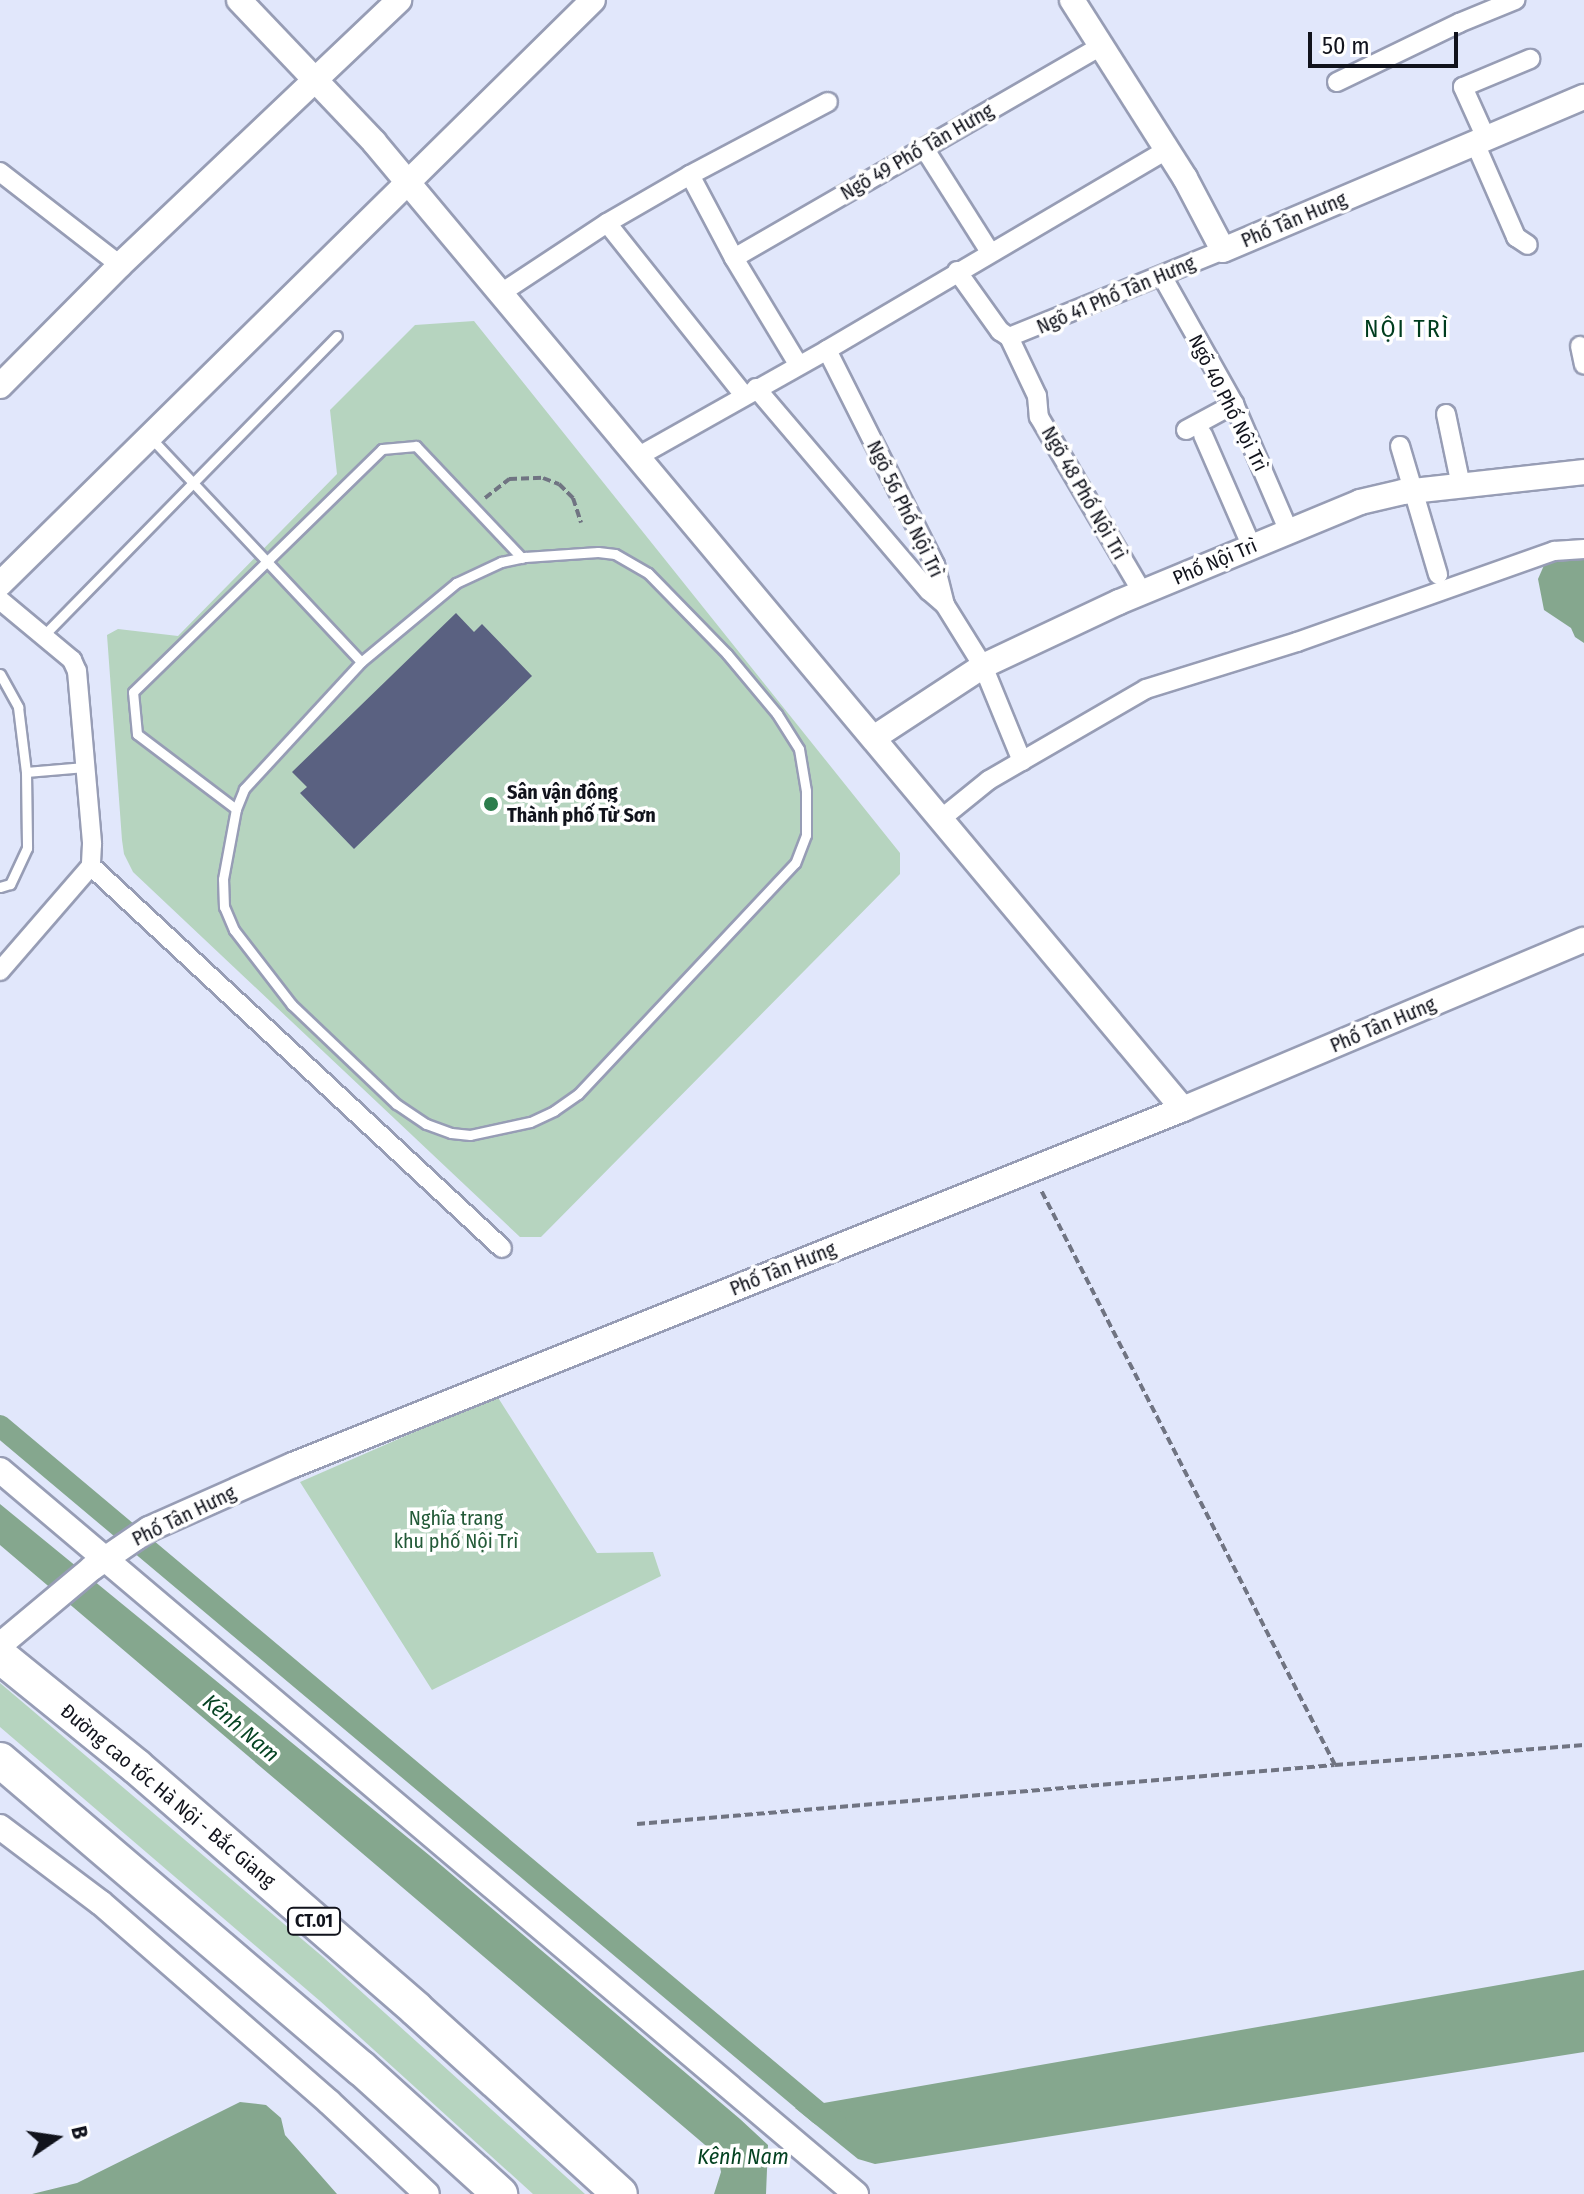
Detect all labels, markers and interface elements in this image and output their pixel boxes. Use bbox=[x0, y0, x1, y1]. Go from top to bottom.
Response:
scale bar bbox=[1312, 16, 1462, 66]
text: 50 m bbox=[1322, 32, 1370, 60]
street label: Ngõ 49 Phố Tân Hưng bbox=[836, 99, 998, 205]
street label: Phố Tân Hưng bbox=[1238, 187, 1350, 253]
street label: Ngõ 41 Phố Tân Hưng bbox=[1033, 251, 1199, 339]
district label: NỘI TRÌ bbox=[1364, 316, 1450, 344]
street label: Ngõ 40 Phố Nội Trì bbox=[1183, 331, 1273, 475]
street label: Ngõ 48 Phố Nội Trì bbox=[1036, 422, 1132, 564]
street label: Ngõ 56 Phố Nội Trì bbox=[862, 437, 948, 581]
street label: Phố Nội Trì bbox=[1169, 534, 1261, 590]
place label: Sân vận động Thành phố Từ Sơn bbox=[507, 780, 656, 827]
marker: Sân vận động Thành phố Từ Sơn bbox=[482, 795, 500, 813]
street label: Phố Tân Hưng bbox=[1327, 992, 1439, 1058]
street label: Phố Tân Hưng bbox=[726, 1237, 840, 1301]
street label: Phố Tân Hưng bbox=[128, 1481, 240, 1551]
park label: Nghĩa trang khu phố Nội Trì bbox=[394, 1506, 518, 1553]
water label: Kênh Nam bbox=[197, 1688, 285, 1768]
street label: Đường cao tốc Hà Nội - Bắc Giang bbox=[56, 1699, 280, 1893]
road number: CT.01 bbox=[286, 1907, 342, 1935]
north arrow bbox=[16, 2098, 96, 2178]
text: B bbox=[65, 2123, 94, 2142]
water label: Kênh Nam bbox=[697, 2144, 789, 2170]

